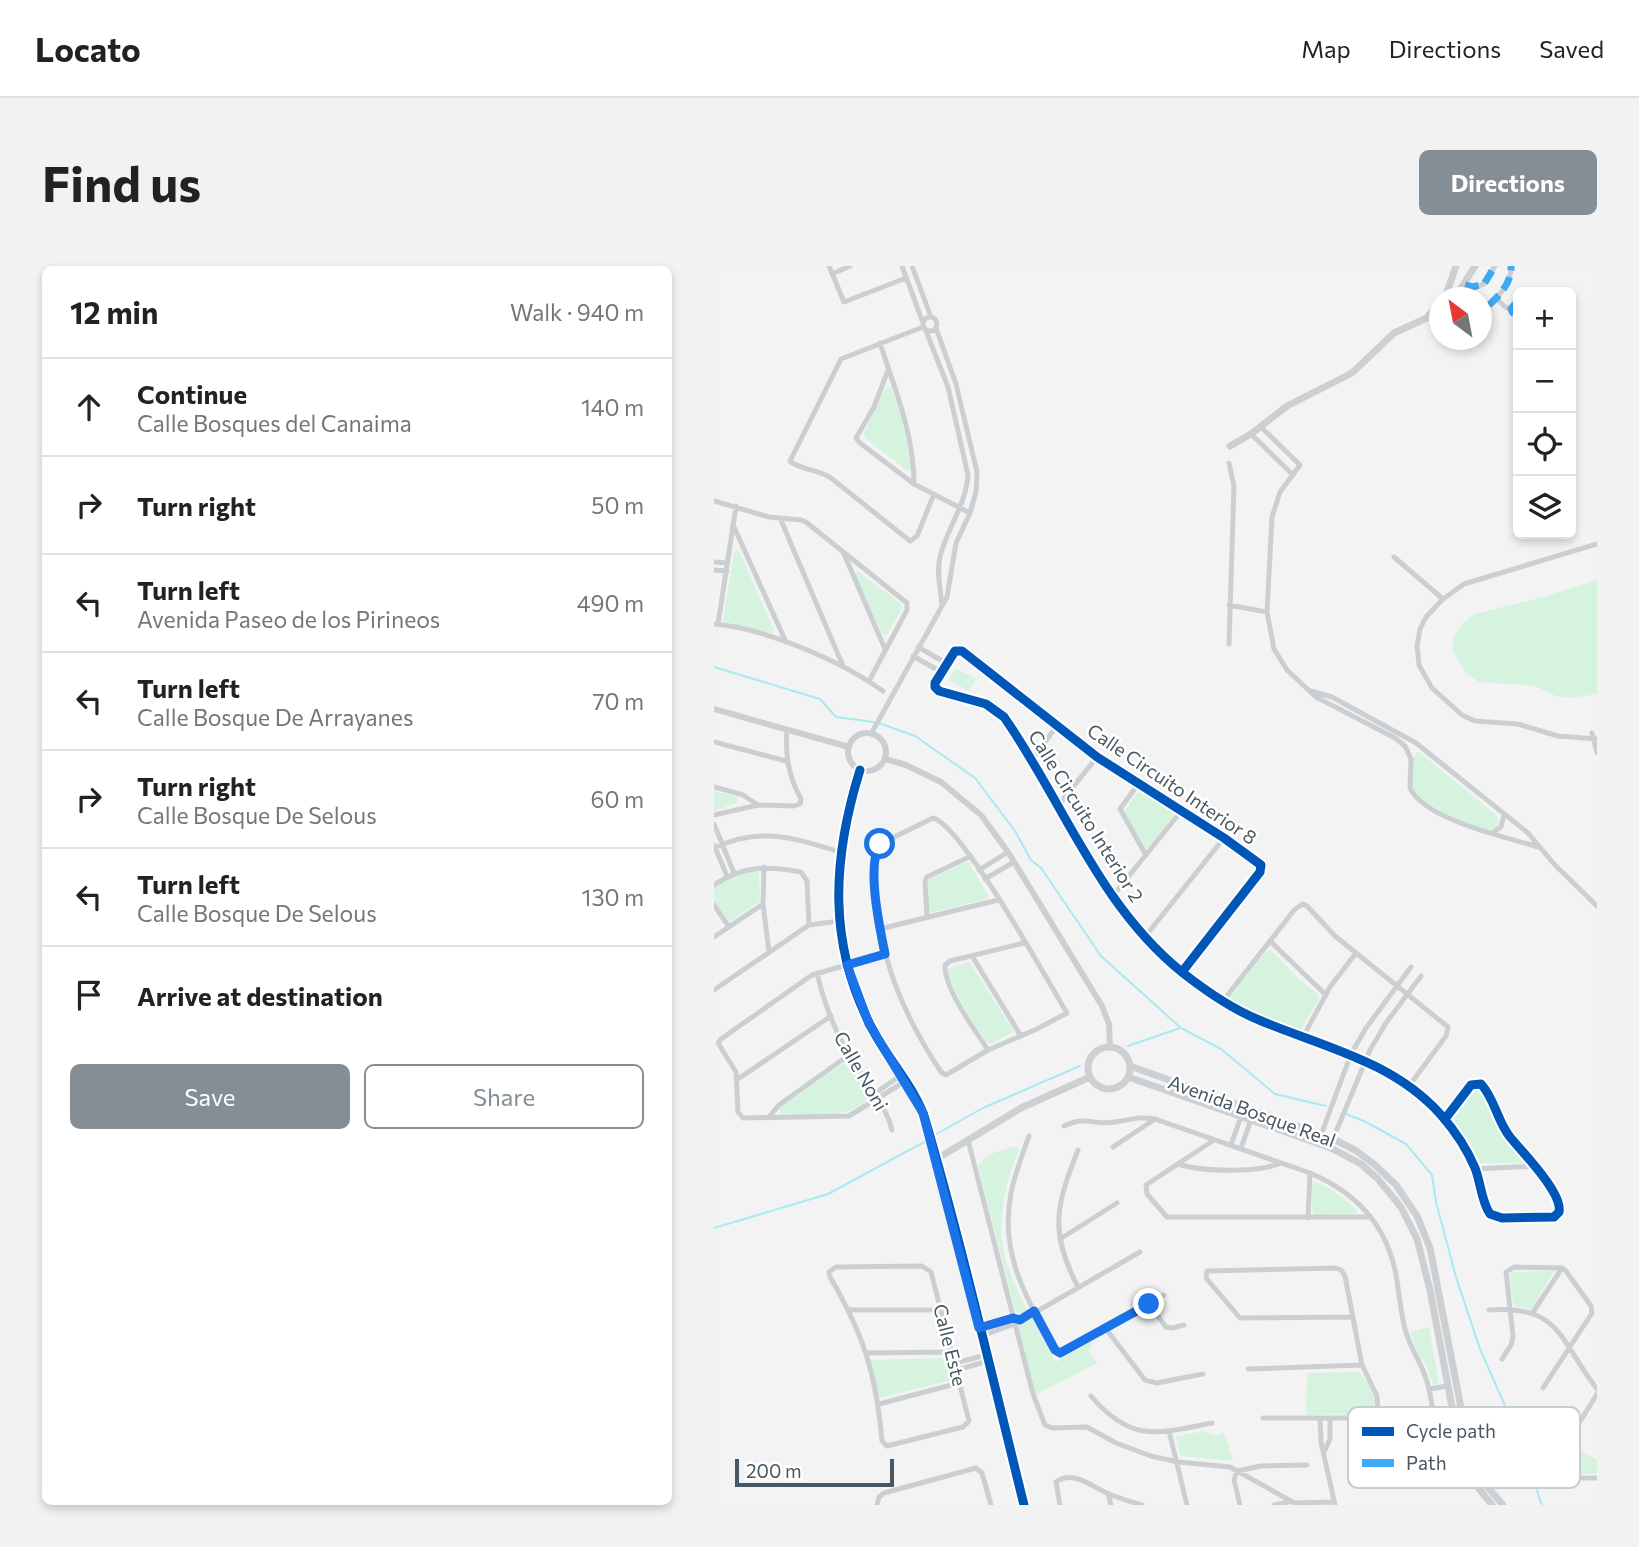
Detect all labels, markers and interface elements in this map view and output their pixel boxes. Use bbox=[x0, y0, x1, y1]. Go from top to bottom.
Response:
text: Locato bbox=[35, 28, 141, 69]
text: Map bbox=[1301, 34, 1351, 63]
text: Directions bbox=[1389, 34, 1501, 63]
text: Saved bbox=[1539, 34, 1604, 63]
button: Directions bbox=[1419, 150, 1597, 215]
text: Find us bbox=[42, 152, 201, 212]
north arrow bbox=[1429, 287, 1492, 350]
map controls bbox=[1513, 287, 1576, 539]
button: + bbox=[1513, 287, 1576, 350]
text: 12 min bbox=[70, 293, 158, 330]
text: Walk · 940 m bbox=[510, 298, 644, 326]
button: − bbox=[1513, 350, 1576, 413]
text: Continue bbox=[137, 378, 247, 409]
icon: ahead bbox=[70, 388, 108, 426]
text: 140 m bbox=[581, 393, 644, 421]
text: Calle Bosques del Canaima bbox=[137, 409, 412, 437]
button: locate bbox=[1513, 413, 1576, 476]
button: layers bbox=[1513, 476, 1576, 539]
icon: right bbox=[70, 486, 108, 524]
text: Turn right bbox=[137, 490, 256, 521]
text: 50 m bbox=[591, 491, 644, 519]
text: Turn left bbox=[137, 574, 240, 605]
icon: left bbox=[70, 584, 108, 622]
text: 490 m bbox=[577, 589, 644, 617]
text: Avenida Paseo de los Pirineos bbox=[137, 605, 440, 633]
text: Turn left bbox=[137, 672, 240, 703]
icon: left bbox=[70, 682, 108, 720]
text: 70 m bbox=[592, 687, 644, 715]
text: Calle Bosque De Arrayanes bbox=[137, 703, 413, 731]
street label: Calle Circuito Interior 8 bbox=[1083, 718, 1261, 849]
street label: Calle Circuito Interior 2 bbox=[1024, 726, 1149, 906]
text: Turn right bbox=[137, 770, 256, 801]
icon: right bbox=[70, 780, 108, 818]
text: 60 m bbox=[591, 785, 644, 813]
text: Calle Bosque De Selous bbox=[137, 801, 377, 829]
route start bbox=[864, 828, 895, 859]
text: Turn left bbox=[137, 868, 240, 899]
icon: left bbox=[70, 878, 108, 916]
text: 130 m bbox=[582, 883, 644, 911]
text: Calle Bosque De Selous bbox=[137, 899, 377, 927]
icon: arrive bbox=[70, 976, 108, 1014]
text: Arrive at destination bbox=[137, 980, 383, 1011]
street label: Calle Noni bbox=[830, 1027, 893, 1114]
button: Save bbox=[70, 1064, 350, 1129]
button: Share bbox=[364, 1064, 644, 1129]
street label: Avenida Bosque Real bbox=[1165, 1070, 1339, 1152]
route end bbox=[1133, 1288, 1164, 1319]
street label: Calle Este bbox=[929, 1301, 972, 1388]
legend bbox=[1348, 1407, 1580, 1488]
text: Cycle path bbox=[1406, 1419, 1496, 1442]
text: Path bbox=[1406, 1451, 1447, 1474]
scale bar bbox=[735, 1456, 894, 1488]
text: 200 m bbox=[746, 1459, 802, 1482]

